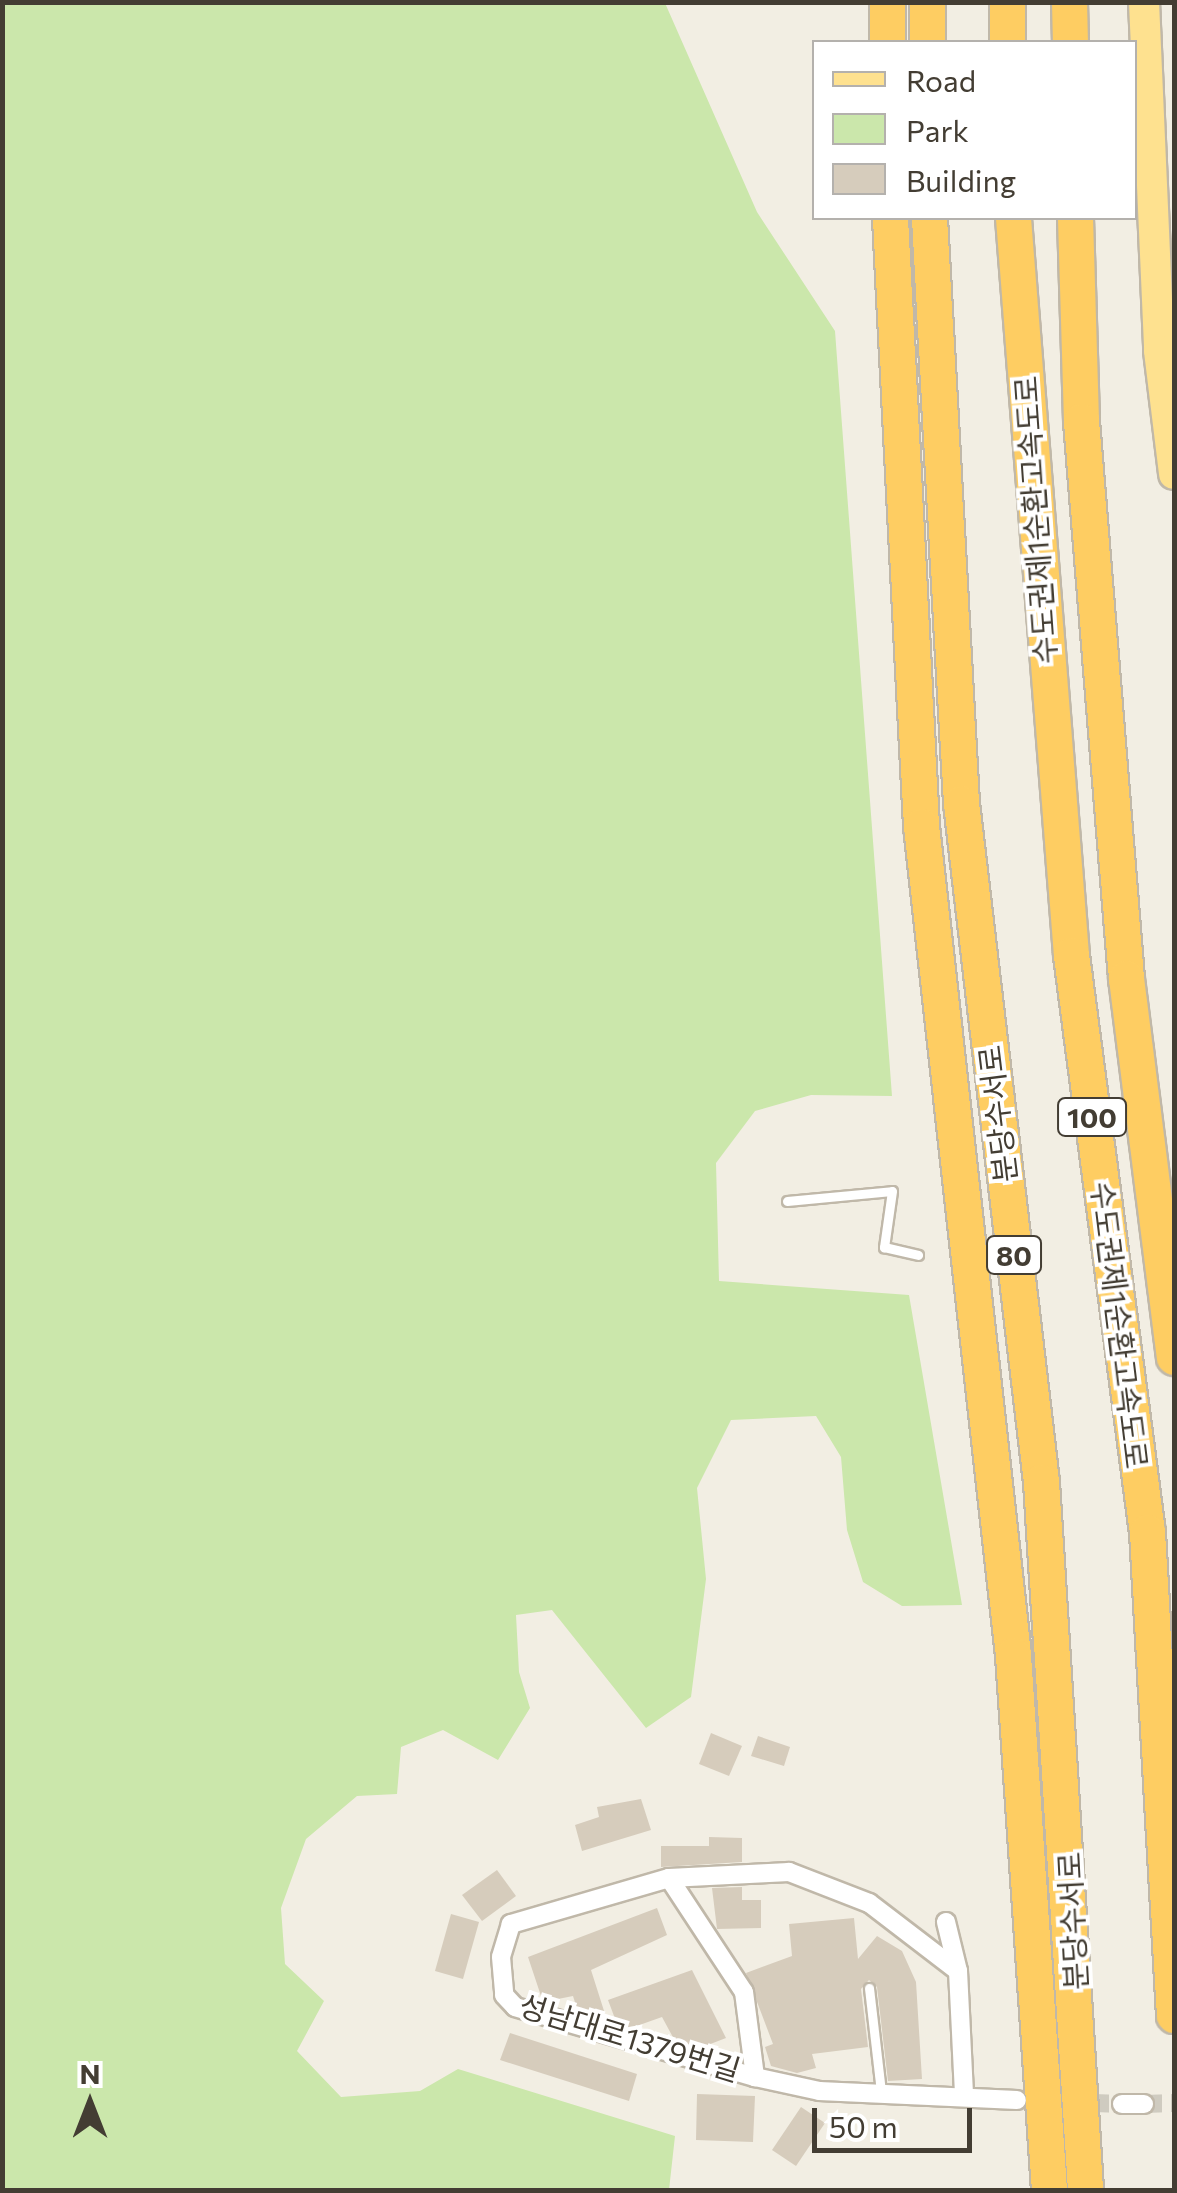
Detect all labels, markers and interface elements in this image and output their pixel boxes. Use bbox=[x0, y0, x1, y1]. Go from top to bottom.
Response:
legend bbox=[812, 40, 1137, 220]
text: Road bbox=[906, 61, 976, 98]
text: Park bbox=[906, 111, 969, 148]
text: Building bbox=[906, 161, 1016, 198]
street label: 수도권제1순환고속도로 bbox=[1007, 375, 1063, 665]
street label: 분당수서로 bbox=[971, 1043, 1023, 1185]
road number: 100 bbox=[1057, 1094, 1127, 1140]
street label: 수도권제1순환고속도로 bbox=[1085, 1179, 1155, 1471]
road number: 80 bbox=[984, 1232, 1044, 1278]
street label: 분당수서로 bbox=[1050, 1851, 1094, 1991]
street label: 성남대로1379번길 bbox=[515, 1986, 745, 2088]
north arrow bbox=[40, 2053, 140, 2153]
text: N bbox=[80, 2056, 101, 2090]
scale bar bbox=[817, 2088, 977, 2150]
text: 50 m bbox=[829, 2107, 898, 2144]

